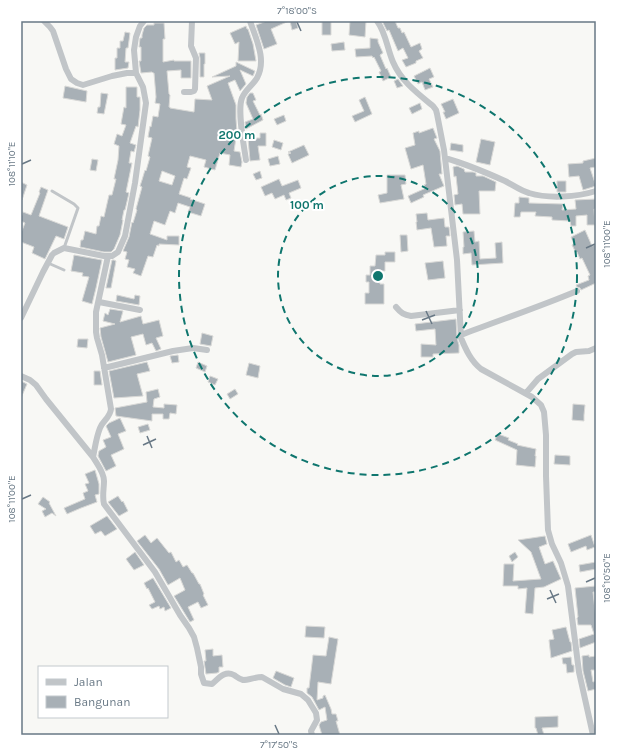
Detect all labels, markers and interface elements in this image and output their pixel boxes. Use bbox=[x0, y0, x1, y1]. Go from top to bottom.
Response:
text: 7°18'00"S bbox=[277, 5, 317, 17]
text: 200 m bbox=[219, 128, 255, 142]
text: 108°11'10"E bbox=[6, 142, 18, 186]
text: 100 m bbox=[290, 198, 324, 212]
text: 108°11'00"E bbox=[601, 220, 613, 268]
centre of rings bbox=[371, 269, 385, 283]
text: 108°11'00"E bbox=[6, 475, 18, 523]
text: 108°10'50"E bbox=[601, 553, 613, 603]
legend bbox=[38, 666, 168, 718]
text: Jalan bbox=[74, 675, 103, 689]
text: Bangunan bbox=[74, 695, 130, 709]
text: 7°17'50"S bbox=[260, 739, 298, 751]

